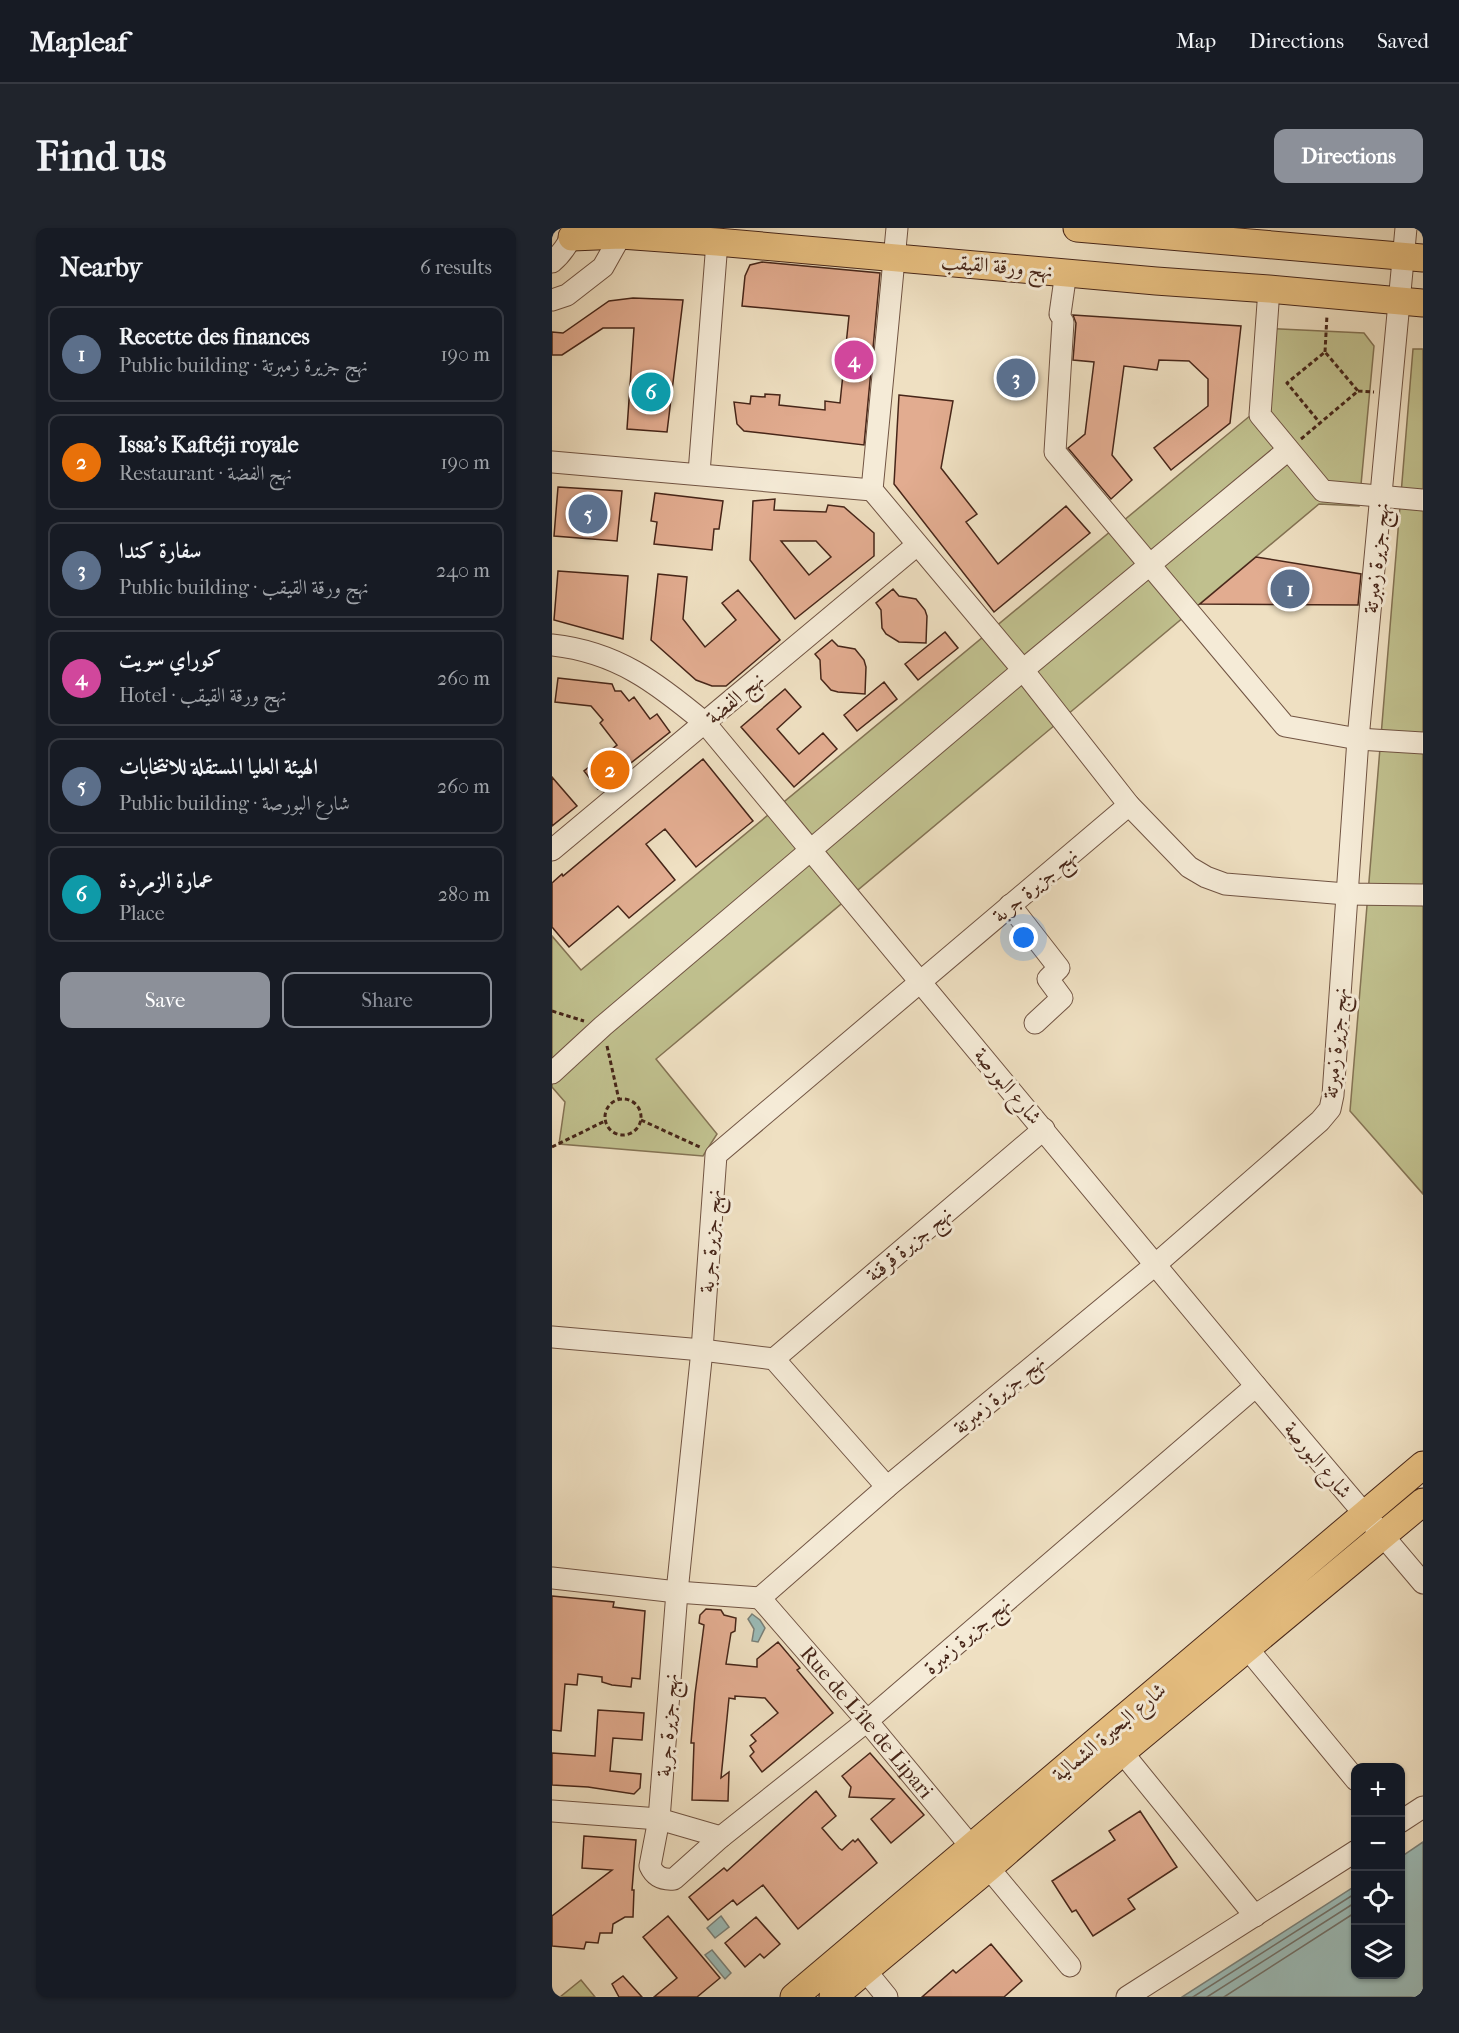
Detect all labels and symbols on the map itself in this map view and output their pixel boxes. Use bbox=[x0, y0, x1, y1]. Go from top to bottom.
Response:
street label: نهج ورقة القيقب bbox=[939, 249, 1054, 290]
pin: 4 bbox=[834, 338, 874, 382]
pin: 3 bbox=[996, 356, 1036, 400]
pin: 6 bbox=[632, 370, 670, 414]
pin: 5 bbox=[568, 492, 608, 536]
street label: نهج جزيرة زمبرتة bbox=[1358, 501, 1401, 615]
pin: 1 bbox=[1270, 566, 1310, 612]
street label: نهج الفضة bbox=[701, 667, 773, 735]
pin: 2 bbox=[590, 748, 630, 792]
street label: نهج جزيرة جربة bbox=[988, 843, 1087, 933]
your location bbox=[1009, 923, 1038, 952]
street label: نهج جزيرة زمبرتة bbox=[1318, 986, 1359, 1100]
street label: شارع البورصة bbox=[964, 1043, 1047, 1133]
street label: نهج جزيرة جربة bbox=[694, 1188, 733, 1294]
street label: نهج جزيرة قرقنة bbox=[861, 1201, 961, 1292]
street label: نهج جزيرة زمبرتة bbox=[949, 1349, 1054, 1444]
street label: شارع البورصة bbox=[1274, 1417, 1357, 1507]
street label: نهج جزيرة زمبرة bbox=[919, 1591, 1020, 1685]
street label: Rue de L'île de Lipari bbox=[796, 1641, 938, 1803]
street label: نهج جزيرة جربة bbox=[651, 1672, 690, 1778]
street label: شارع البحيرة الشمالية bbox=[1047, 1678, 1174, 1791]

